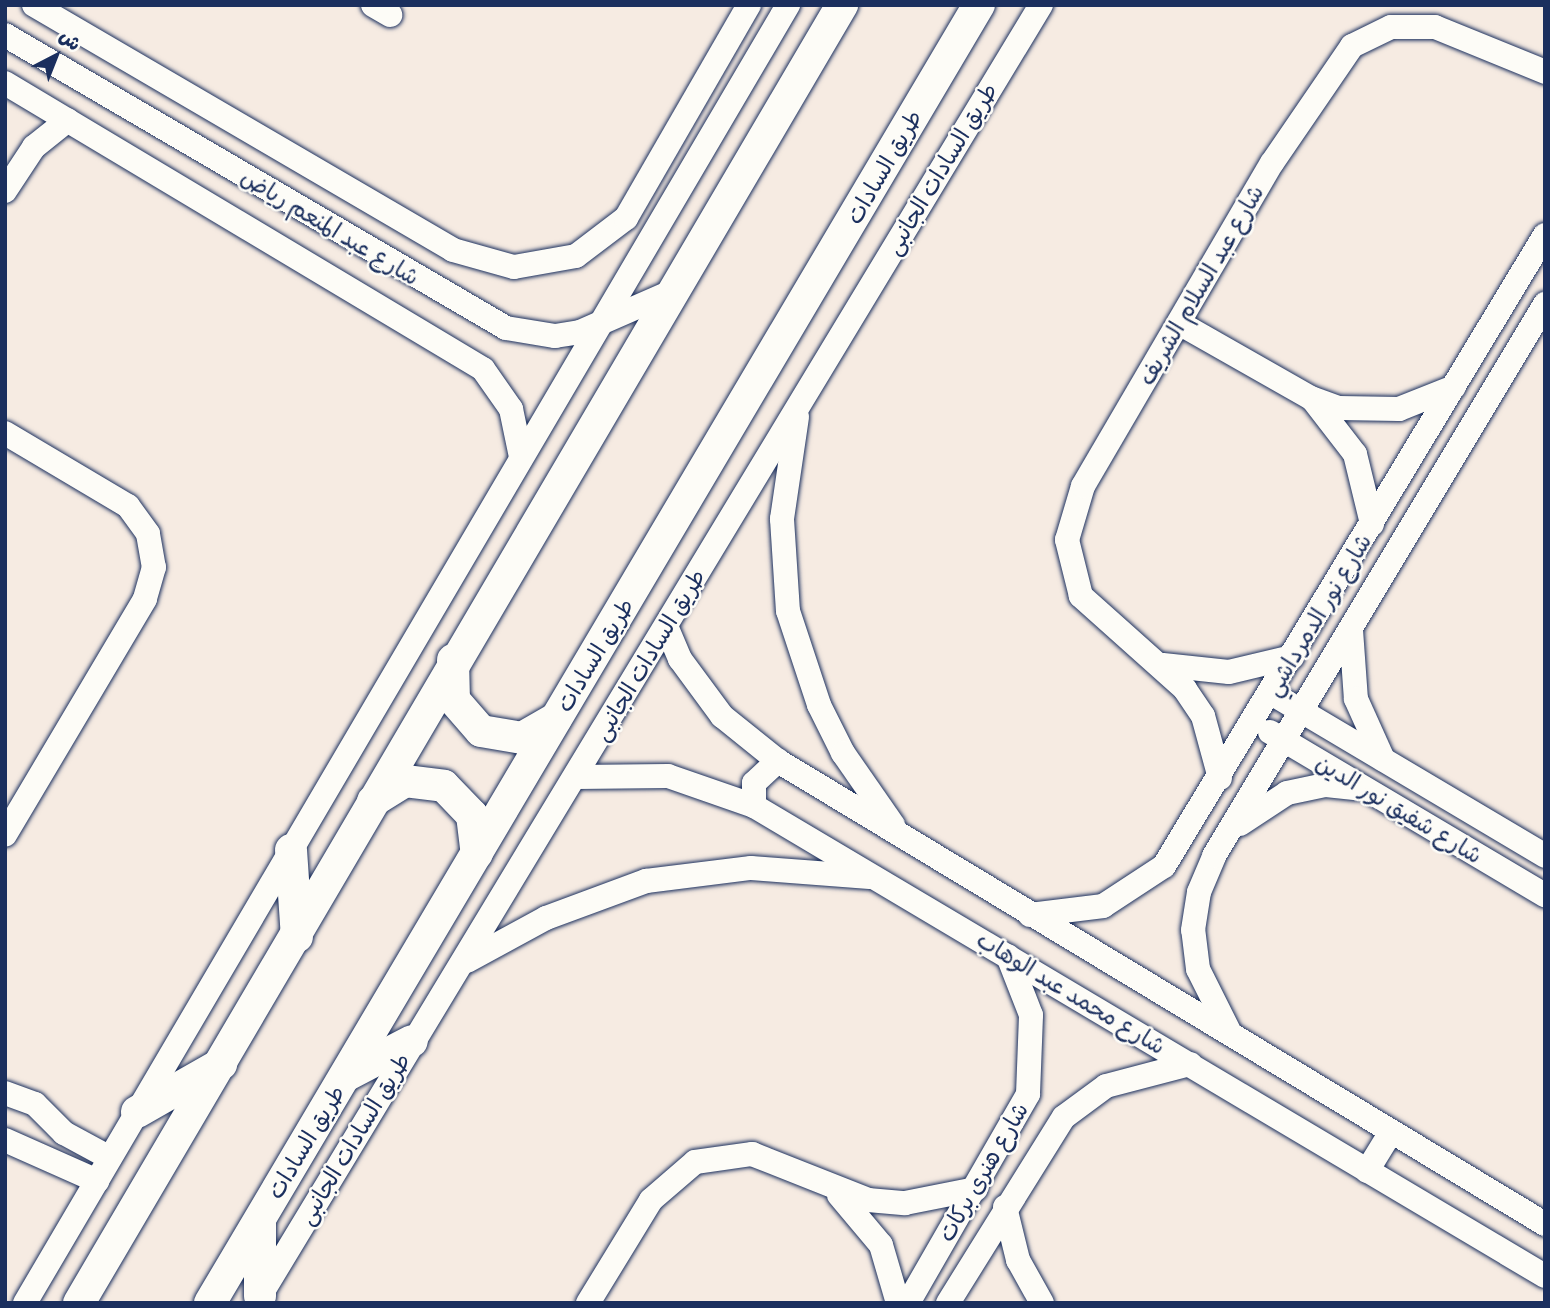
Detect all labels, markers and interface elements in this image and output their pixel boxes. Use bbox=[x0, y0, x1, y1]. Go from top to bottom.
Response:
north arrow bbox=[21, 21, 91, 91]
text: ش bbox=[55, 24, 86, 56]
street label: طريق السادات الجانبى bbox=[879, 78, 1003, 260]
street label: طريق السادات bbox=[840, 105, 928, 229]
street label: شارع عبد المنعم رياض bbox=[236, 163, 424, 291]
street label: شارع عبد السلام الشريف bbox=[1132, 180, 1270, 390]
street label: شارع نور الدمرداشي bbox=[1259, 529, 1377, 701]
street label: طريق السادات الجانبى bbox=[587, 564, 711, 746]
street label: طريق السادات bbox=[550, 593, 640, 717]
street label: شارع شفيق نور الدين bbox=[1311, 748, 1487, 870]
street label: شارع محمد عبد الوهاب bbox=[972, 926, 1170, 1060]
street label: طريق السادات الجانبى bbox=[292, 1048, 416, 1230]
street label: طريق السادات bbox=[261, 1080, 351, 1204]
street label: شارع هنرى بركات bbox=[932, 1097, 1034, 1247]

